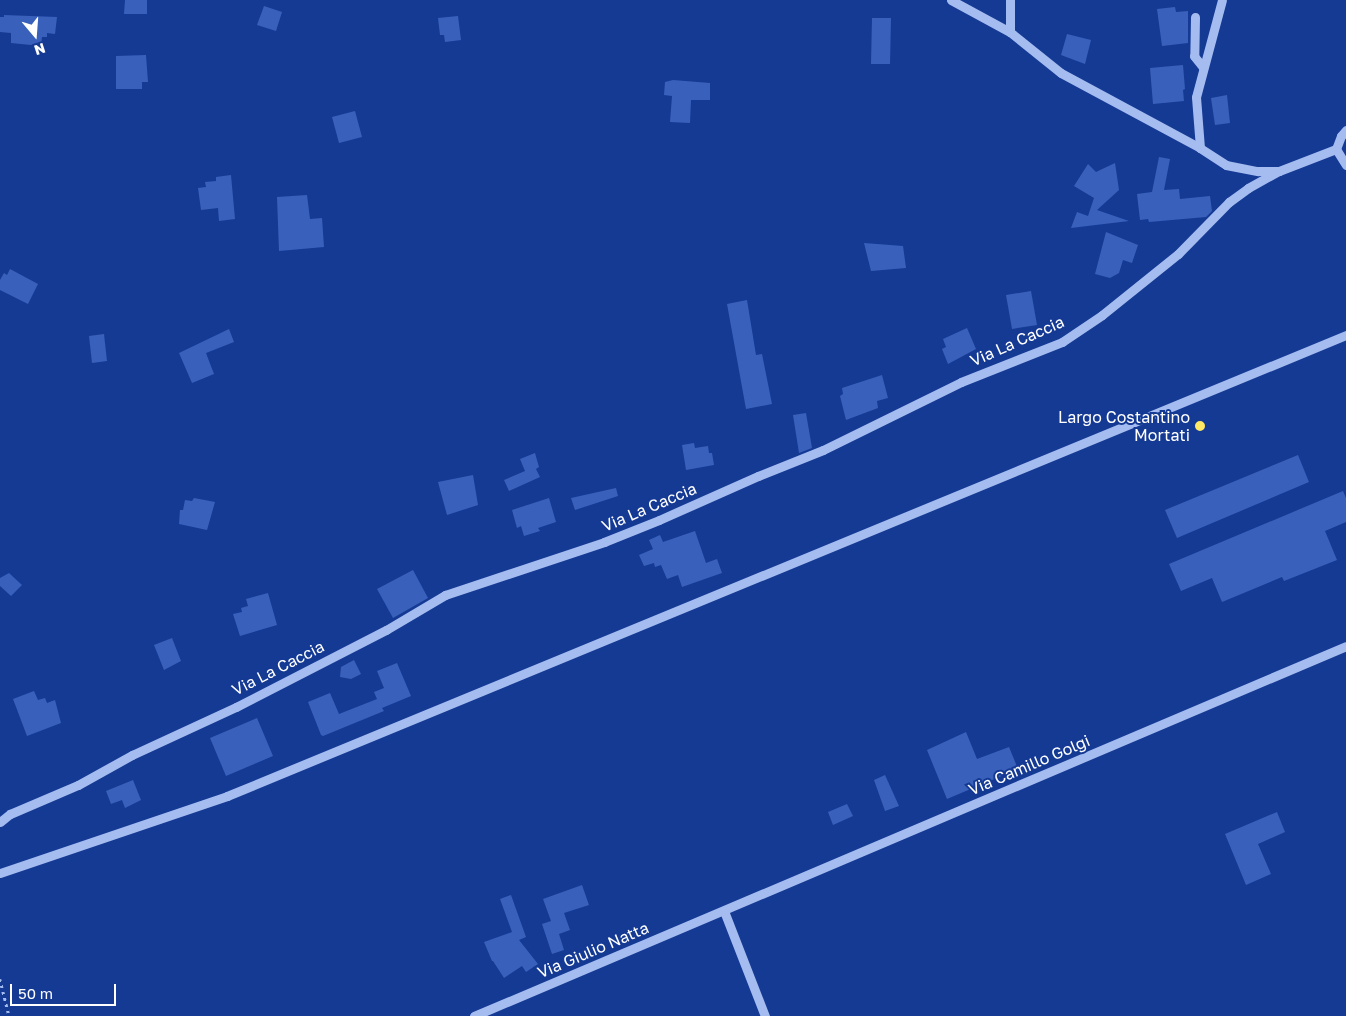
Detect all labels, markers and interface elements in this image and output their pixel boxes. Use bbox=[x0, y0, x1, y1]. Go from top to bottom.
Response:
north arrow bbox=[10, 10, 60, 60]
text: N bbox=[32, 40, 47, 59]
street label: Via La Caccia bbox=[967, 312, 1067, 370]
place label: Largo Costantino Mortati bbox=[1058, 407, 1190, 445]
marker: Largo Costantino Mortati bbox=[1194, 420, 1206, 432]
street label: Via La Caccia bbox=[599, 478, 699, 536]
street label: Via La Caccia bbox=[229, 637, 327, 699]
street label: Via Camillo Golgi bbox=[965, 731, 1093, 799]
street label: Via Giulio Natta bbox=[534, 918, 652, 982]
scale bar bbox=[12, 974, 119, 1006]
text: 50 m bbox=[18, 984, 53, 1002]

